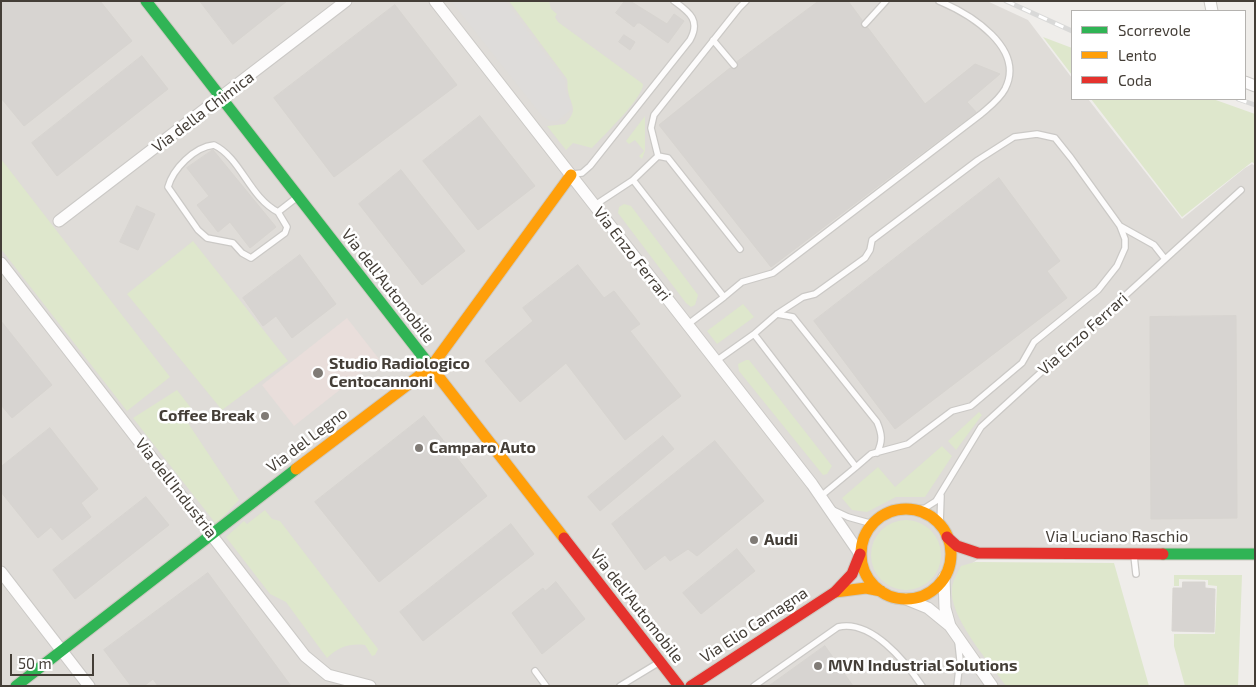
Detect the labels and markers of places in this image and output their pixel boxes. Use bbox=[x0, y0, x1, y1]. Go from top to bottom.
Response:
place label: Studio Radiologico Centocannoni bbox=[329, 354, 470, 392]
marker: Studio Radiologico Centocannoni bbox=[311, 366, 325, 380]
place label: Coffee Break bbox=[159, 406, 255, 426]
marker: Coffee Break bbox=[259, 410, 271, 422]
place label: Camparo Auto bbox=[429, 438, 536, 458]
marker: Camparo Auto bbox=[413, 442, 425, 454]
place label: Audi bbox=[764, 530, 798, 550]
marker: Audi bbox=[748, 534, 760, 546]
place label: MVN Industrial Solutions bbox=[828, 656, 1017, 676]
marker: MVN Industrial Solutions bbox=[812, 660, 824, 672]

